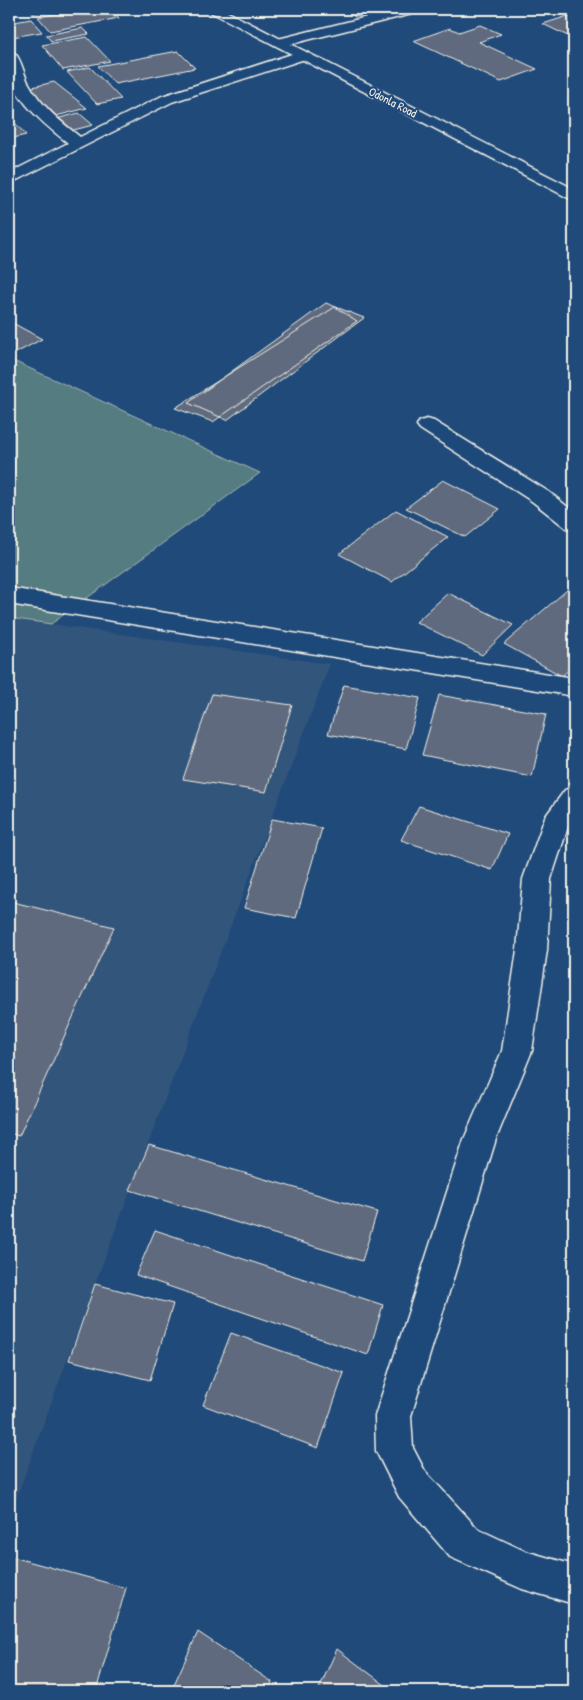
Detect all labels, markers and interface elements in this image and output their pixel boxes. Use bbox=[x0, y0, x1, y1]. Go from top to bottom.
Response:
street label: Odonla Road bbox=[366, 83, 420, 122]

